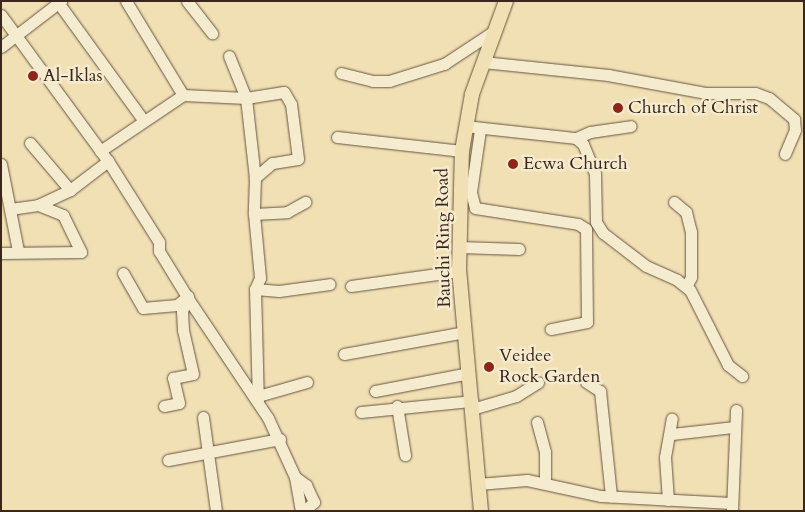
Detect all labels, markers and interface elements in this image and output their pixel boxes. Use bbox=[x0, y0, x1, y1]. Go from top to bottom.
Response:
place label: Al-Iklas bbox=[43, 65, 103, 87]
marker: Al-Iklas bbox=[27, 70, 39, 82]
place label: Church of Christ bbox=[628, 97, 758, 119]
marker: Church of Christ bbox=[612, 102, 624, 114]
place label: Ecwa Church bbox=[523, 153, 628, 175]
marker: Ecwa Church bbox=[507, 158, 519, 170]
street label: Bauchi Ring Road bbox=[432, 168, 456, 308]
place label: Veidee Rock Garden bbox=[499, 346, 600, 388]
marker: Veidee Rock Garden bbox=[483, 361, 495, 373]

